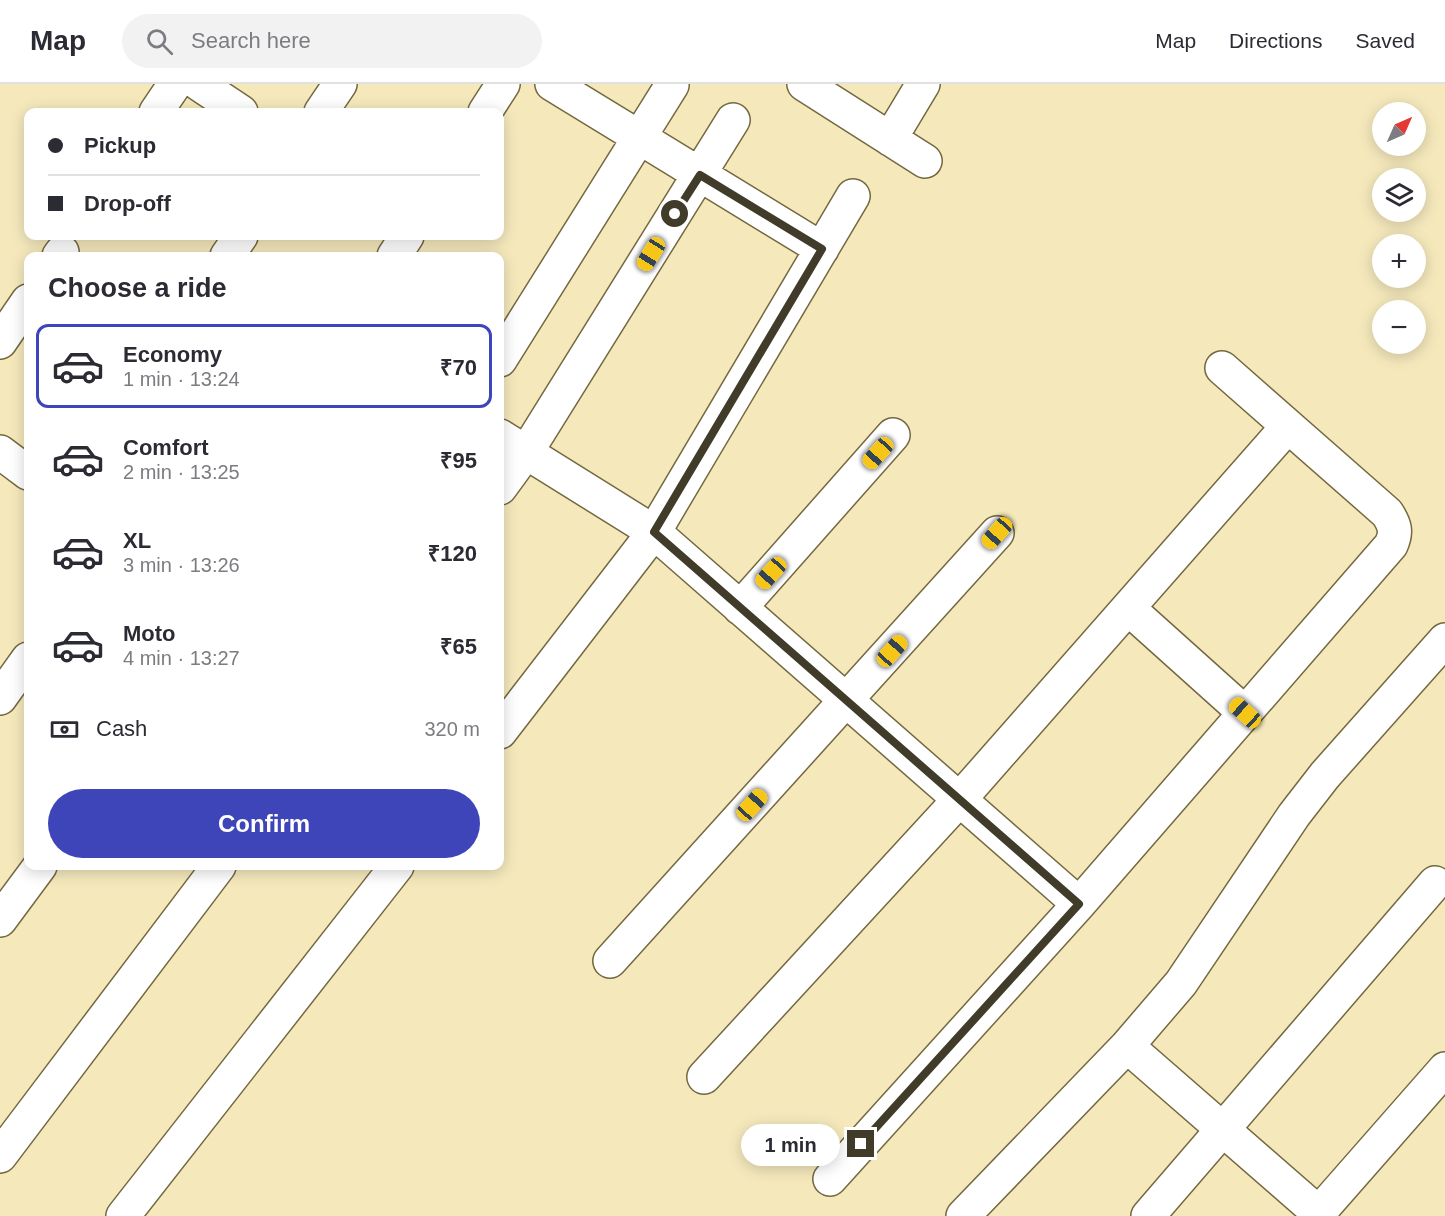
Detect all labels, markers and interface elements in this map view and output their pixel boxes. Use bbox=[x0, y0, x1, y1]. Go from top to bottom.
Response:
search box bbox=[122, 14, 542, 68]
text: Map bbox=[30, 25, 86, 56]
icon: search bbox=[143, 25, 176, 58]
text: Search here bbox=[191, 28, 311, 53]
text: Map bbox=[1155, 29, 1196, 52]
text: Directions bbox=[1229, 29, 1322, 52]
text: Saved bbox=[1355, 29, 1415, 52]
north arrow bbox=[1372, 102, 1426, 156]
map controls bbox=[1372, 102, 1426, 354]
text: Pickup bbox=[84, 133, 156, 158]
button: layers bbox=[1372, 168, 1426, 222]
text: Drop-off bbox=[84, 191, 171, 216]
route start bbox=[661, 200, 688, 227]
car bbox=[634, 234, 668, 274]
button: + bbox=[1372, 234, 1426, 288]
text: Choose a ride bbox=[48, 273, 227, 303]
button: − bbox=[1372, 300, 1426, 354]
icon: car bbox=[51, 339, 105, 393]
text: Economy bbox=[123, 342, 222, 367]
text: ₹70 bbox=[440, 355, 477, 380]
text: 1 min · 13:24 bbox=[123, 368, 240, 390]
icon: car bbox=[51, 432, 105, 486]
car bbox=[859, 434, 897, 472]
text: Comfort bbox=[123, 435, 209, 460]
text: ₹95 bbox=[440, 448, 477, 473]
text: 2 min · 13:25 bbox=[123, 461, 240, 483]
car bbox=[978, 514, 1016, 552]
icon: car bbox=[51, 525, 105, 579]
text: XL bbox=[123, 528, 151, 553]
text: ₹120 bbox=[428, 541, 477, 566]
text: 3 min · 13:26 bbox=[123, 554, 240, 576]
car bbox=[752, 554, 790, 592]
icon: car bbox=[51, 618, 105, 672]
text: Moto bbox=[123, 621, 176, 646]
car bbox=[873, 632, 911, 670]
text: ₹65 bbox=[440, 634, 477, 659]
text: 4 min · 13:27 bbox=[123, 647, 240, 669]
car bbox=[1226, 694, 1264, 732]
icon: cash bbox=[48, 713, 81, 746]
text: Cash bbox=[96, 716, 147, 741]
text: 320 m bbox=[424, 718, 480, 740]
car bbox=[733, 786, 771, 824]
button: Confirm bbox=[48, 789, 480, 858]
callout: 1 min bbox=[741, 1123, 840, 1165]
route end bbox=[847, 1130, 874, 1157]
text: 1 min bbox=[764, 1134, 817, 1156]

